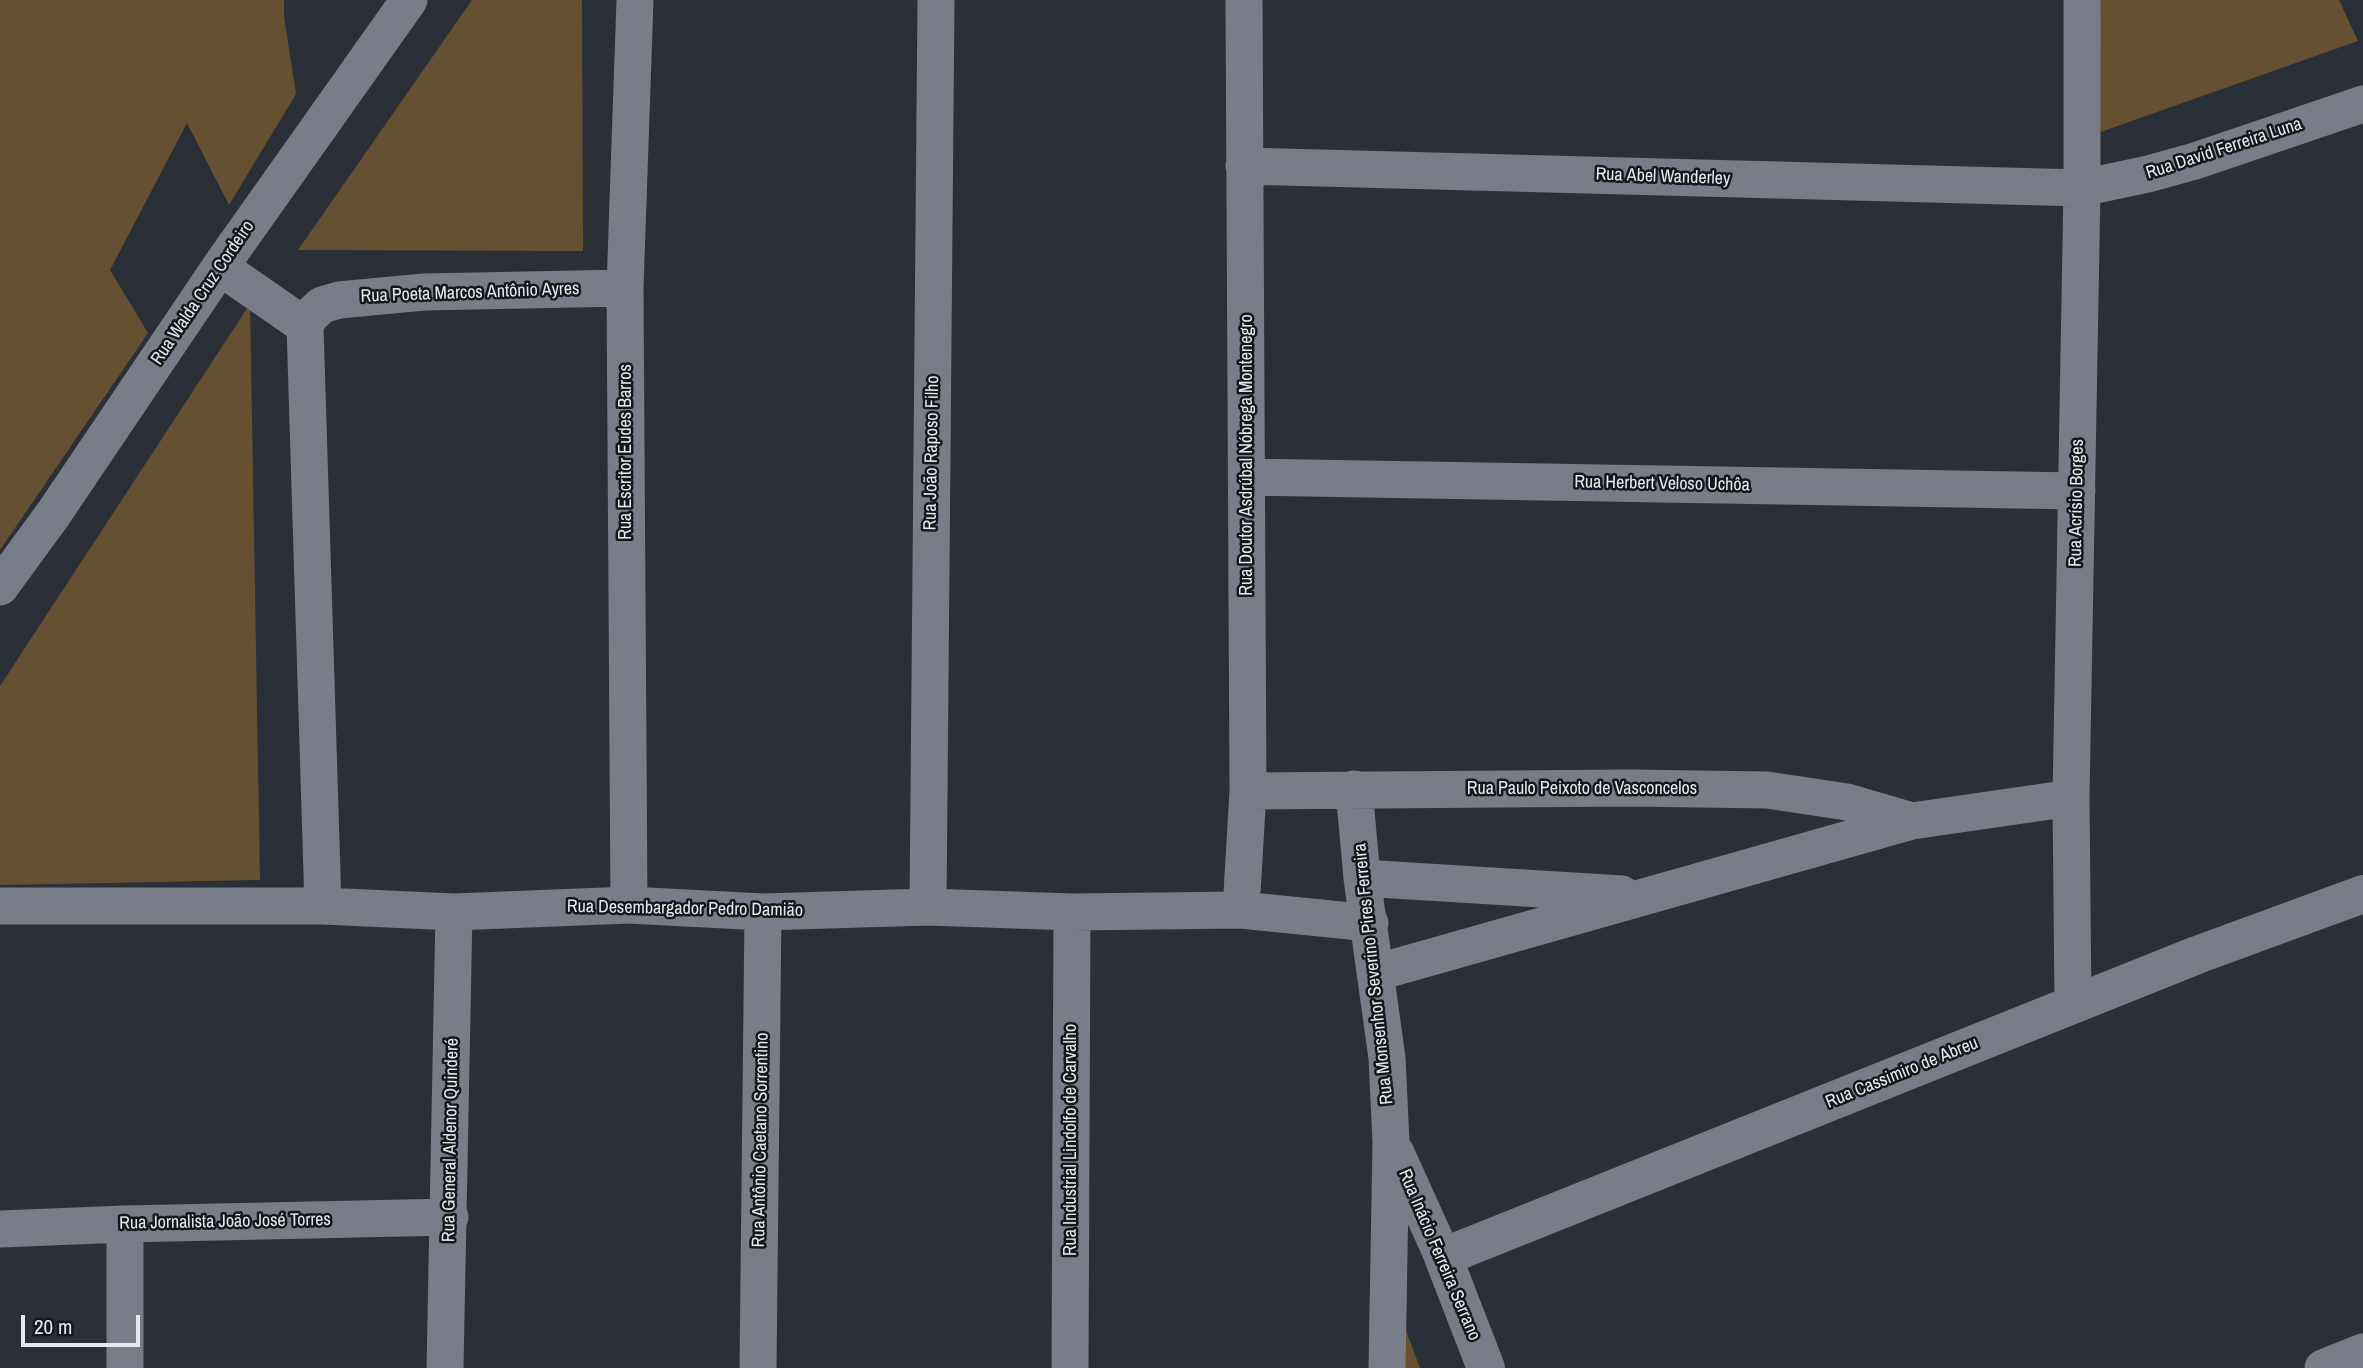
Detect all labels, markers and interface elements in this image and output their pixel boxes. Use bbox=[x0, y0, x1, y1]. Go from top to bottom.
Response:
street label: Rua David Ferreira Luna bbox=[2143, 114, 2305, 184]
street label: Rua Abel Wanderley bbox=[1595, 164, 1731, 190]
street label: Rua Walda Cruz Cordeiro bbox=[147, 217, 259, 369]
street label: Rua Poeta Marcos Antônio Ayres bbox=[360, 278, 580, 308]
street label: Rua Doutor Asdrúbal Nóbrega Montenegro bbox=[1236, 314, 1258, 596]
street label: Rua Escritor Eudes Barros bbox=[615, 364, 637, 540]
street label: Rua João Raposo Filho bbox=[920, 375, 944, 531]
street label: Rua Acrísio Borges bbox=[2065, 439, 2089, 567]
street label: Rua Herbert Veloso Uchôa bbox=[1574, 472, 1750, 496]
street label: Rua Paulo Peixoto de Vasconcelos bbox=[1467, 778, 1697, 800]
street label: Rua Monsenhor Severino Pires Ferreira bbox=[1350, 842, 1398, 1106]
street label: Rua Desembargador Pedro Damião bbox=[567, 896, 803, 922]
street label: Rua Industrial Lindolfo de Carvalho bbox=[1060, 1024, 1082, 1256]
street label: Rua Antônio Caetano Sorrentino bbox=[748, 1032, 774, 1248]
street label: Rua Cassimiro de Abreu bbox=[1823, 1033, 1981, 1113]
street label: Rua General Aldenor Quinderé bbox=[438, 1038, 464, 1242]
street label: Rua Inácio Ferreira Serrano bbox=[1393, 1166, 1485, 1344]
street label: Rua Jornalista João José Torres bbox=[119, 1209, 331, 1235]
scale bar bbox=[24, 1302, 144, 1346]
text: 20 m bbox=[34, 1312, 72, 1341]

